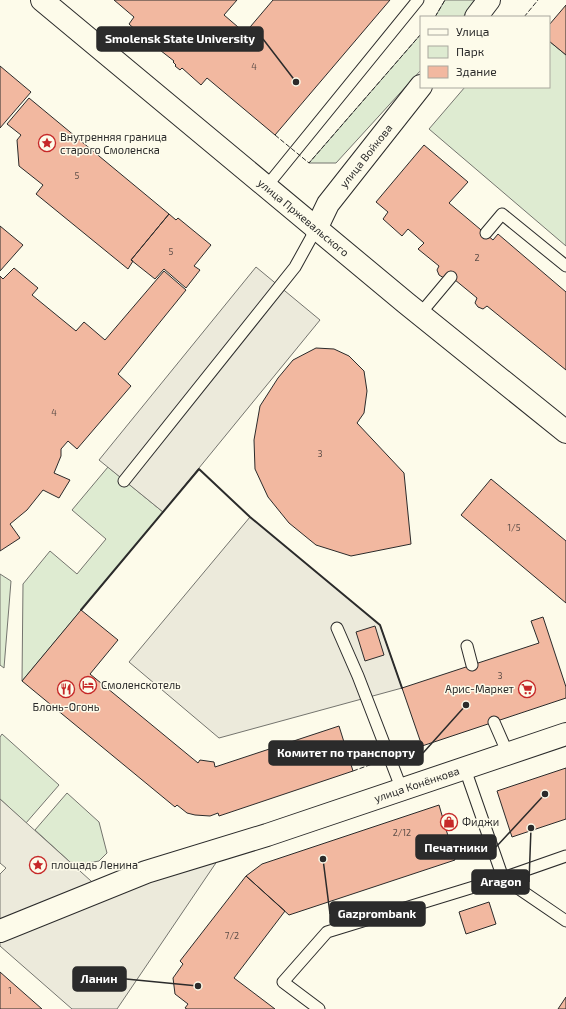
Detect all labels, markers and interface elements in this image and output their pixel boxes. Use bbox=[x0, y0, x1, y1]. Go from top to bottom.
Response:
legend bbox=[420, 16, 550, 88]
text: Улица bbox=[456, 24, 489, 38]
callout: Smolensk State University bbox=[97, 27, 263, 51]
text: Smolensk State University bbox=[105, 31, 255, 46]
text: Парк bbox=[456, 44, 485, 58]
house number: 4 bbox=[251, 61, 257, 72]
text: Здание bbox=[456, 64, 497, 78]
street label: улица Войкова bbox=[337, 121, 395, 190]
place label: Внутренняя граница старого Смоленска bbox=[60, 130, 167, 156]
place icon: Внутренняя граница старого Смоленска bbox=[37, 133, 57, 153]
house number: 5 bbox=[75, 170, 80, 181]
street label: улица Пржевальского bbox=[255, 176, 352, 259]
house number: 5 bbox=[169, 246, 174, 257]
house number: 2 bbox=[474, 252, 480, 263]
house number: 4 bbox=[51, 407, 57, 418]
house number: 3 bbox=[317, 448, 323, 459]
house number: 1/5 bbox=[507, 522, 521, 533]
house number: 3 bbox=[497, 670, 503, 681]
hotel icon: Смоленскотель bbox=[78, 675, 98, 695]
place label: Смоленскотель bbox=[101, 678, 181, 691]
restaurant icon: Блонь-Огонь bbox=[56, 679, 76, 699]
supermarket icon: Арис-Маркет bbox=[517, 679, 537, 699]
place label: Арис-Маркет bbox=[445, 682, 515, 695]
place label: Блонь-Огонь bbox=[33, 700, 100, 713]
callout: Комитет по транспорту bbox=[269, 741, 423, 765]
text: Комитет по транспорту bbox=[277, 745, 415, 759]
street label: улица Конёнкова bbox=[372, 764, 461, 805]
shop icon: Фиджи bbox=[439, 812, 459, 832]
place label: Фиджи bbox=[462, 815, 499, 828]
house number: 2/12 bbox=[393, 827, 411, 838]
callout: Печатники bbox=[416, 835, 496, 859]
text: Печатники bbox=[424, 840, 488, 854]
place icon: площадь Ленина bbox=[28, 855, 48, 875]
place label: площадь Ленина bbox=[51, 858, 138, 871]
callout: Aragon bbox=[472, 870, 529, 894]
text: Aragon bbox=[481, 874, 521, 888]
callout: Gazprombank bbox=[330, 902, 425, 926]
text: Gazprombank bbox=[338, 906, 417, 920]
house number: 7/2 bbox=[225, 930, 239, 941]
callout: Ланин bbox=[73, 967, 126, 991]
text: Ланин bbox=[81, 971, 117, 985]
house number: 1 bbox=[8, 985, 12, 996]

